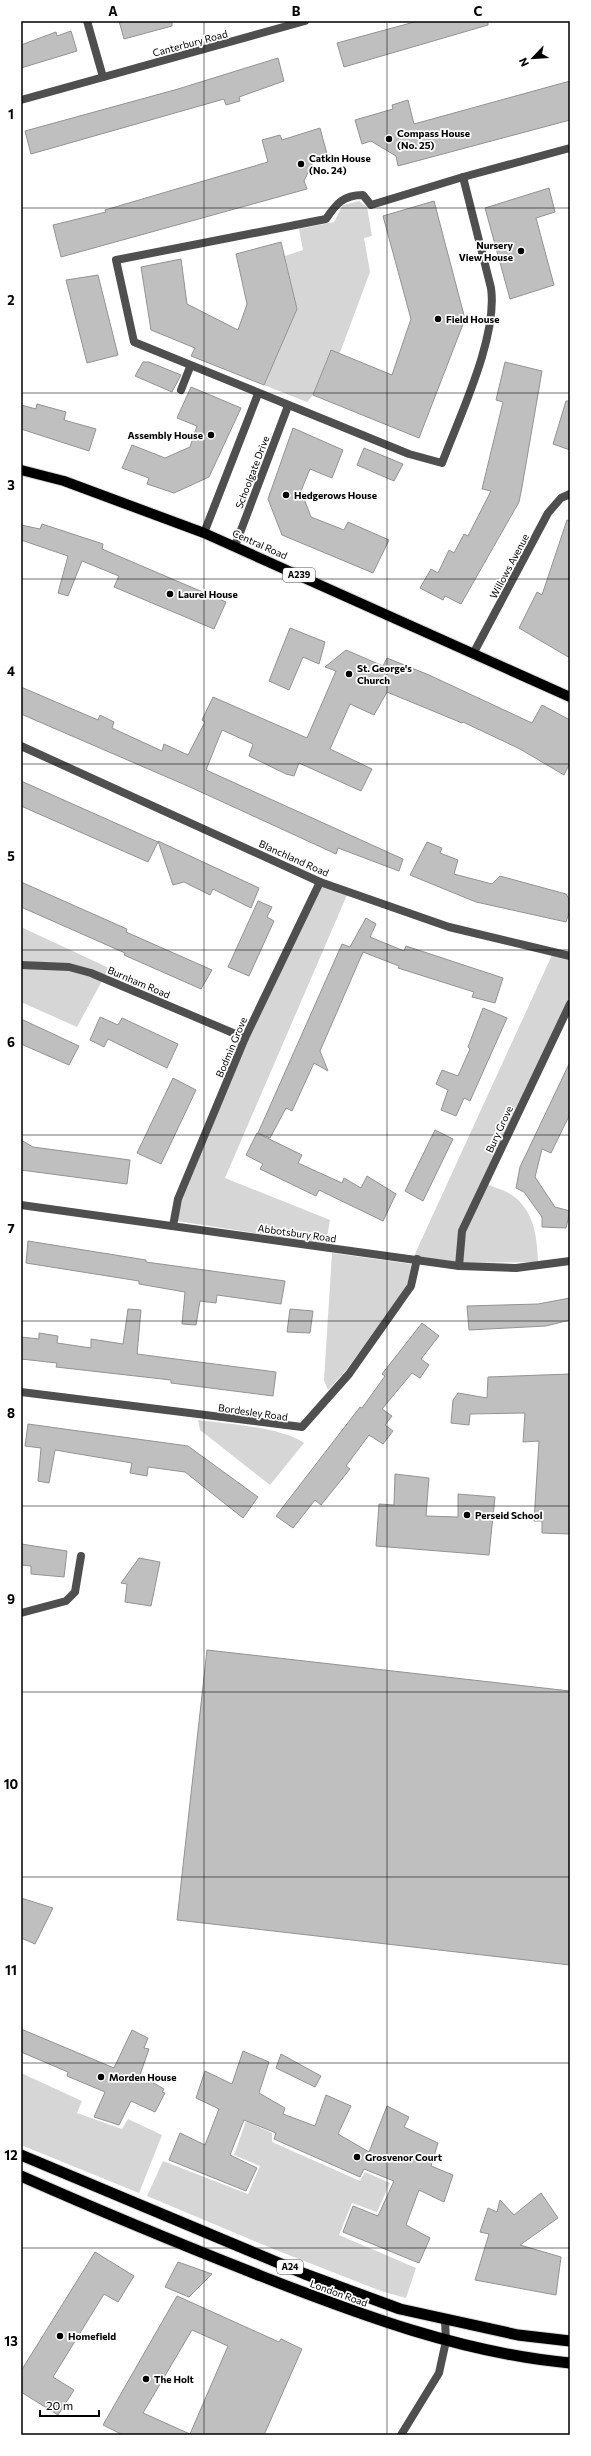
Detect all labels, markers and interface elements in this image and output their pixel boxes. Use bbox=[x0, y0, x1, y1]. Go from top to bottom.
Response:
text: A bbox=[108, 3, 118, 19]
text: B bbox=[292, 3, 301, 19]
text: C bbox=[474, 3, 483, 19]
street label: Canterbury Road bbox=[151, 27, 229, 59]
north arrow bbox=[513, 38, 553, 78]
text: N bbox=[516, 56, 531, 69]
text: 1 bbox=[8, 106, 14, 122]
place label: Compass House (No. 25) bbox=[397, 127, 470, 151]
marker: Compass House (No. 25) bbox=[384, 134, 394, 144]
place label: Catkin House (No. 24) bbox=[309, 152, 371, 176]
marker: Catkin House (No. 24) bbox=[296, 159, 306, 169]
place label: Nursery View House bbox=[459, 239, 514, 263]
marker: Nursery View House bbox=[516, 246, 526, 256]
text: 2 bbox=[7, 292, 15, 308]
place label: Field House bbox=[446, 313, 499, 325]
marker: Field House bbox=[433, 314, 443, 324]
place label: Assembly House bbox=[127, 429, 203, 441]
marker: Assembly House bbox=[206, 430, 216, 440]
street label: Schoolgate Drive bbox=[233, 434, 271, 510]
text: 3 bbox=[7, 477, 15, 493]
place label: Hedgerows House bbox=[294, 489, 377, 501]
marker: Hedgerows House bbox=[281, 490, 291, 500]
street label: Central Road bbox=[231, 527, 290, 562]
street label: Willows Avenue bbox=[487, 532, 531, 600]
road number: A239 bbox=[283, 568, 315, 582]
place label: Laurel House bbox=[178, 588, 238, 600]
marker: Laurel House bbox=[165, 589, 175, 599]
place label: St. George's Church bbox=[357, 662, 412, 686]
text: 4 bbox=[7, 663, 15, 679]
marker: St. George's Church bbox=[344, 669, 354, 679]
street label: Blanchland Road bbox=[257, 837, 331, 879]
text: 5 bbox=[7, 848, 15, 864]
street label: Burnham Road bbox=[106, 963, 172, 1001]
street label: Bodmin Grove bbox=[213, 1015, 249, 1079]
text: 6 bbox=[7, 1034, 15, 1050]
street label: Bury Grove bbox=[483, 1104, 515, 1154]
text: 7 bbox=[7, 1220, 15, 1236]
street label: Abbotsbury Road bbox=[257, 1222, 337, 1244]
street label: Bordesley Road bbox=[218, 1401, 289, 1423]
text: 8 bbox=[7, 1405, 15, 1421]
place label: Perseid School bbox=[475, 1509, 543, 1521]
marker: Perseid School bbox=[462, 1510, 472, 1520]
text: 9 bbox=[7, 1591, 15, 1607]
text: 10 bbox=[4, 1776, 19, 1792]
text: 11 bbox=[5, 1962, 17, 1978]
place label: Morden House bbox=[109, 2071, 176, 2083]
marker: Morden House bbox=[96, 2072, 106, 2082]
text: 12 bbox=[4, 2147, 18, 2163]
place label: Grosvenor Court bbox=[365, 2151, 442, 2163]
marker: Grosvenor Court bbox=[352, 2152, 362, 2162]
road number: A24 bbox=[277, 2260, 303, 2274]
street label: London Road bbox=[309, 2277, 370, 2309]
place label: Homefield bbox=[68, 2330, 116, 2342]
marker: Homefield bbox=[55, 2331, 65, 2341]
text: 13 bbox=[4, 2333, 18, 2349]
place label: The Holt bbox=[154, 2373, 194, 2385]
marker: The Holt bbox=[141, 2374, 151, 2384]
scale bar bbox=[40, 2392, 99, 2418]
text: 20 m bbox=[46, 2398, 73, 2412]

